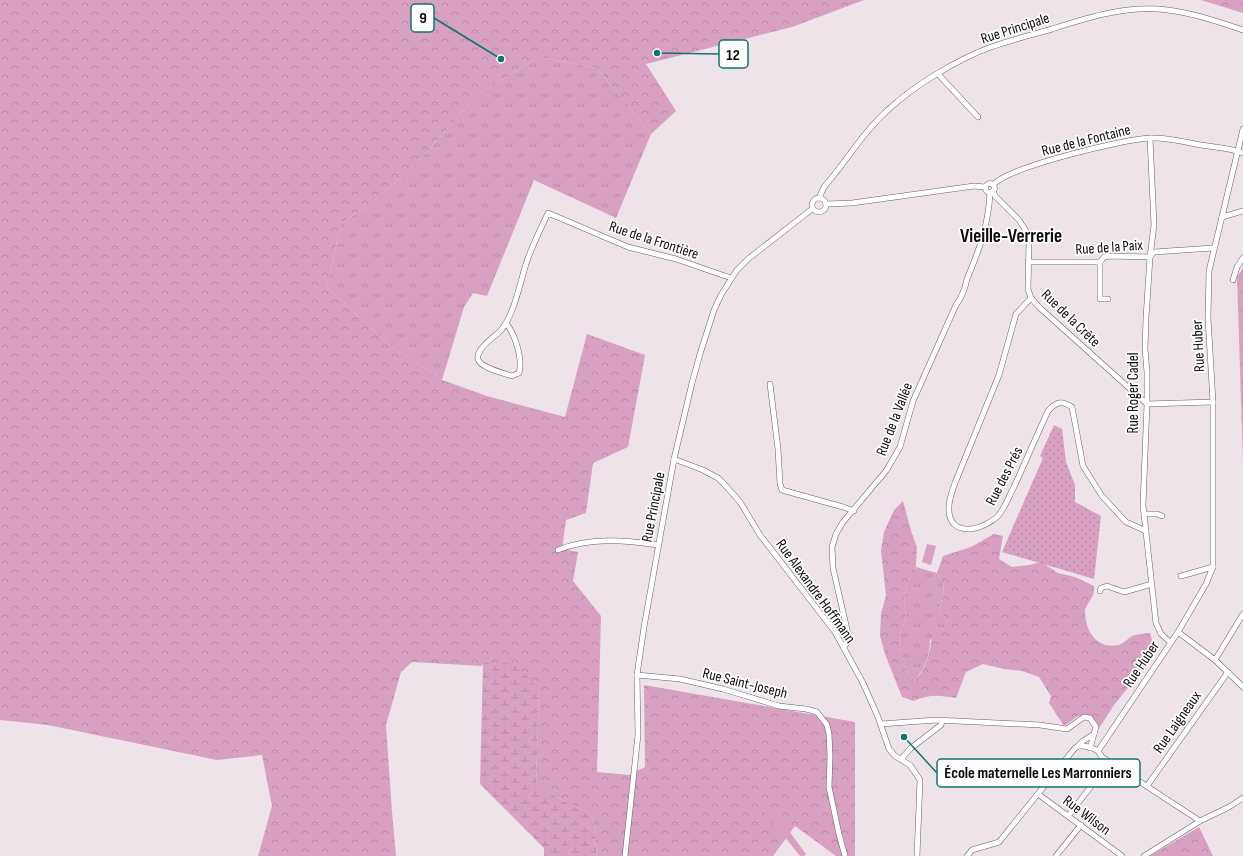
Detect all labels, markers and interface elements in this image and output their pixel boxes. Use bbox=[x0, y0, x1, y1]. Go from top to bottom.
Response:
callout: 9 bbox=[411, 4, 434, 32]
street label: Rue Principale bbox=[978, 8, 1052, 48]
text: 9 bbox=[419, 9, 427, 28]
callout: 12 bbox=[719, 40, 748, 68]
text: 12 bbox=[726, 46, 740, 65]
street label: Rue de la Fontaine bbox=[1040, 120, 1133, 161]
street label: Rue de la Frontière bbox=[607, 217, 701, 264]
district label: Vieille-Verrerie bbox=[960, 225, 1062, 248]
street label: Rue de la Paix bbox=[1075, 236, 1144, 259]
street label: Rue de la Crête bbox=[1037, 285, 1104, 351]
street label: Rue Huber bbox=[1188, 319, 1209, 372]
street label: Rue Roger Cadel bbox=[1124, 352, 1143, 434]
street label: Rue de la Vallée bbox=[872, 380, 917, 458]
street label: Rue des Prés bbox=[982, 444, 1027, 509]
street label: Rue Principale bbox=[637, 470, 670, 544]
street label: Rue Alexandre Hoffmann bbox=[771, 536, 860, 647]
street label: Rue Huber bbox=[1119, 637, 1164, 691]
street label: Rue Saint-Joseph bbox=[700, 664, 789, 703]
street label: Rue Laigneaux bbox=[1149, 687, 1206, 757]
callout: École maternelle Les Marronniers bbox=[937, 759, 1140, 787]
text: École maternelle Les Marronniers bbox=[944, 764, 1132, 783]
street label: Rue Wilson bbox=[1059, 791, 1114, 840]

